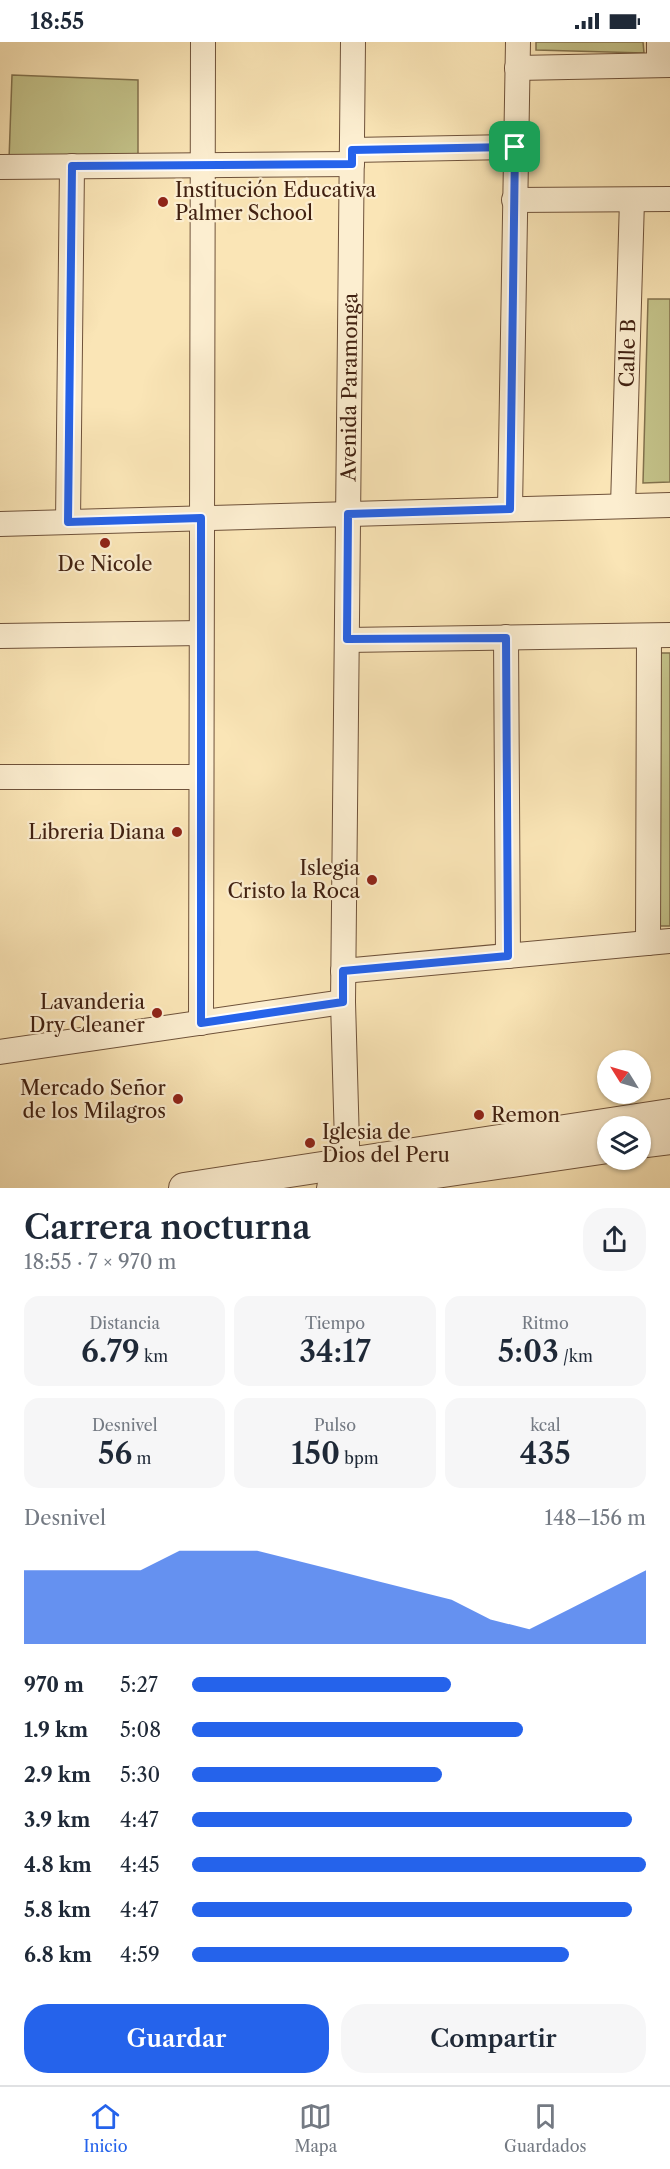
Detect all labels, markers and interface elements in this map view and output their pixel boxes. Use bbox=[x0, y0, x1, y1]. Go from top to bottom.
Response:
text: 18:55 bbox=[30, 8, 84, 35]
pin bbox=[489, 121, 540, 172]
icon: arrive bbox=[498, 130, 531, 163]
place label: Institución Educativa Palmer School bbox=[175, 178, 376, 225]
marker: Institución Educativa Palmer School bbox=[156, 195, 170, 209]
street label: Avenida Paramonga bbox=[336, 292, 362, 482]
street label: Calle B bbox=[614, 319, 640, 388]
marker: De Nicole bbox=[98, 536, 112, 550]
place label: De Nicole bbox=[57, 552, 153, 576]
place label: Libreria Diana bbox=[28, 820, 165, 844]
marker: Libreria Diana bbox=[170, 825, 184, 839]
place label: Islegia Cristo la Roca bbox=[227, 856, 360, 903]
marker: Islegia Cristo la Roca bbox=[365, 873, 379, 887]
place label: Lavanderia Dry Cleaner bbox=[29, 990, 146, 1037]
marker: Lavanderia Dry Cleaner bbox=[150, 1006, 164, 1020]
north arrow bbox=[597, 1050, 651, 1104]
map controls bbox=[597, 1050, 651, 1170]
place label: Mercado Señor de los Milagros bbox=[20, 1076, 167, 1123]
marker: Mercado Señor de los Milagros bbox=[171, 1092, 185, 1106]
place label: Remon bbox=[491, 1103, 561, 1127]
marker: Remon bbox=[472, 1108, 486, 1122]
button: layers bbox=[597, 1116, 651, 1170]
place label: Iglesia de Dios del Peru bbox=[322, 1120, 450, 1167]
marker: Iglesia de Dios del Peru bbox=[303, 1136, 317, 1150]
text: Carrera nocturna bbox=[24, 1207, 311, 1248]
button: share bbox=[583, 1208, 646, 1271]
text: 18:55 · 7 × 970 m bbox=[24, 1250, 176, 1274]
text: Distancia bbox=[89, 1313, 160, 1333]
text: Tiempo bbox=[305, 1313, 365, 1333]
text: Ritmo bbox=[522, 1313, 569, 1333]
text: 6.79 bbox=[81, 1333, 140, 1370]
text: 34:17 bbox=[299, 1333, 371, 1370]
text: 5:03 bbox=[498, 1333, 559, 1370]
text: km bbox=[140, 1346, 168, 1366]
text: /km bbox=[559, 1346, 593, 1366]
text: Desnivel bbox=[92, 1415, 157, 1435]
text: Pulso bbox=[314, 1415, 356, 1435]
text: kcal bbox=[530, 1415, 560, 1435]
text: 56 bbox=[98, 1435, 132, 1472]
text: 150 bbox=[291, 1435, 340, 1472]
text: 435 bbox=[520, 1435, 571, 1472]
text: m bbox=[132, 1448, 151, 1468]
text: bpm bbox=[340, 1448, 379, 1468]
text: Desnivel bbox=[24, 1506, 106, 1530]
text: 148–156 m bbox=[545, 1506, 646, 1530]
text: 970 m bbox=[24, 1673, 84, 1697]
text: 5:27 bbox=[120, 1673, 158, 1697]
text: 1.9 km bbox=[24, 1718, 88, 1742]
text: 5:08 bbox=[120, 1718, 161, 1742]
text: 2.9 km bbox=[24, 1763, 91, 1787]
text: 5:30 bbox=[120, 1763, 160, 1787]
text: 3.9 km bbox=[24, 1808, 90, 1832]
text: 4:47 bbox=[120, 1808, 159, 1832]
text: 4.8 km bbox=[24, 1853, 92, 1877]
text: 4:45 bbox=[120, 1853, 160, 1877]
text: 5.8 km bbox=[24, 1898, 91, 1922]
text: 4:47 bbox=[120, 1898, 159, 1922]
text: 6.8 km bbox=[24, 1943, 92, 1967]
text: 4:59 bbox=[120, 1943, 160, 1967]
button: Guardar bbox=[24, 2004, 329, 2073]
button: Compartir bbox=[341, 2004, 646, 2073]
tab: Inicio bbox=[83, 2100, 127, 2156]
tab: Mapa bbox=[294, 2100, 337, 2156]
tab: Guardados bbox=[504, 2100, 587, 2156]

